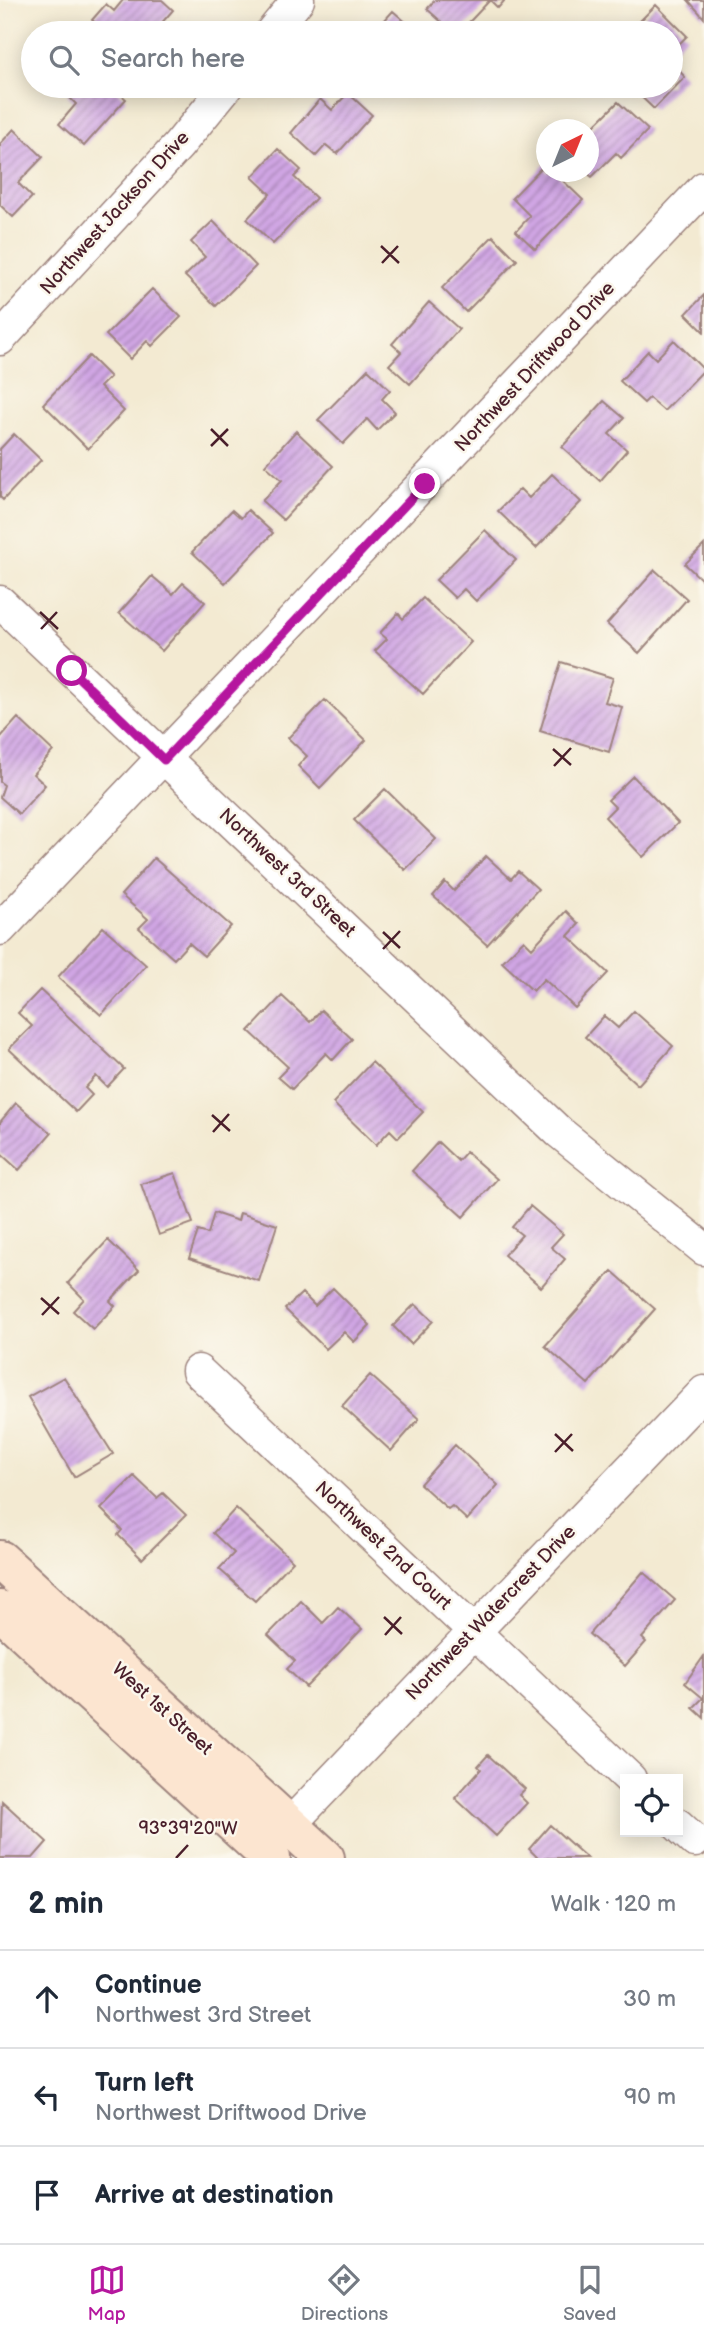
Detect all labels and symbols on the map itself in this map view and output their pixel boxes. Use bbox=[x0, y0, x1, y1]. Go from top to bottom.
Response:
north arrow bbox=[536, 119, 599, 182]
street label: Northwest Jackson Drive bbox=[36, 127, 194, 299]
street label: Northwest Driftwood Drive bbox=[450, 277, 620, 457]
route end bbox=[409, 468, 440, 499]
route start bbox=[56, 655, 87, 686]
street label: Northwest 3rd Street bbox=[214, 804, 360, 942]
street label: Northwest 2nd Court bbox=[310, 1477, 456, 1615]
street label: Northwest Watercrest Drive bbox=[401, 1521, 581, 1705]
street label: West 1st Street bbox=[107, 1658, 217, 1760]
text: 93°39'20"W bbox=[138, 1818, 238, 1839]

